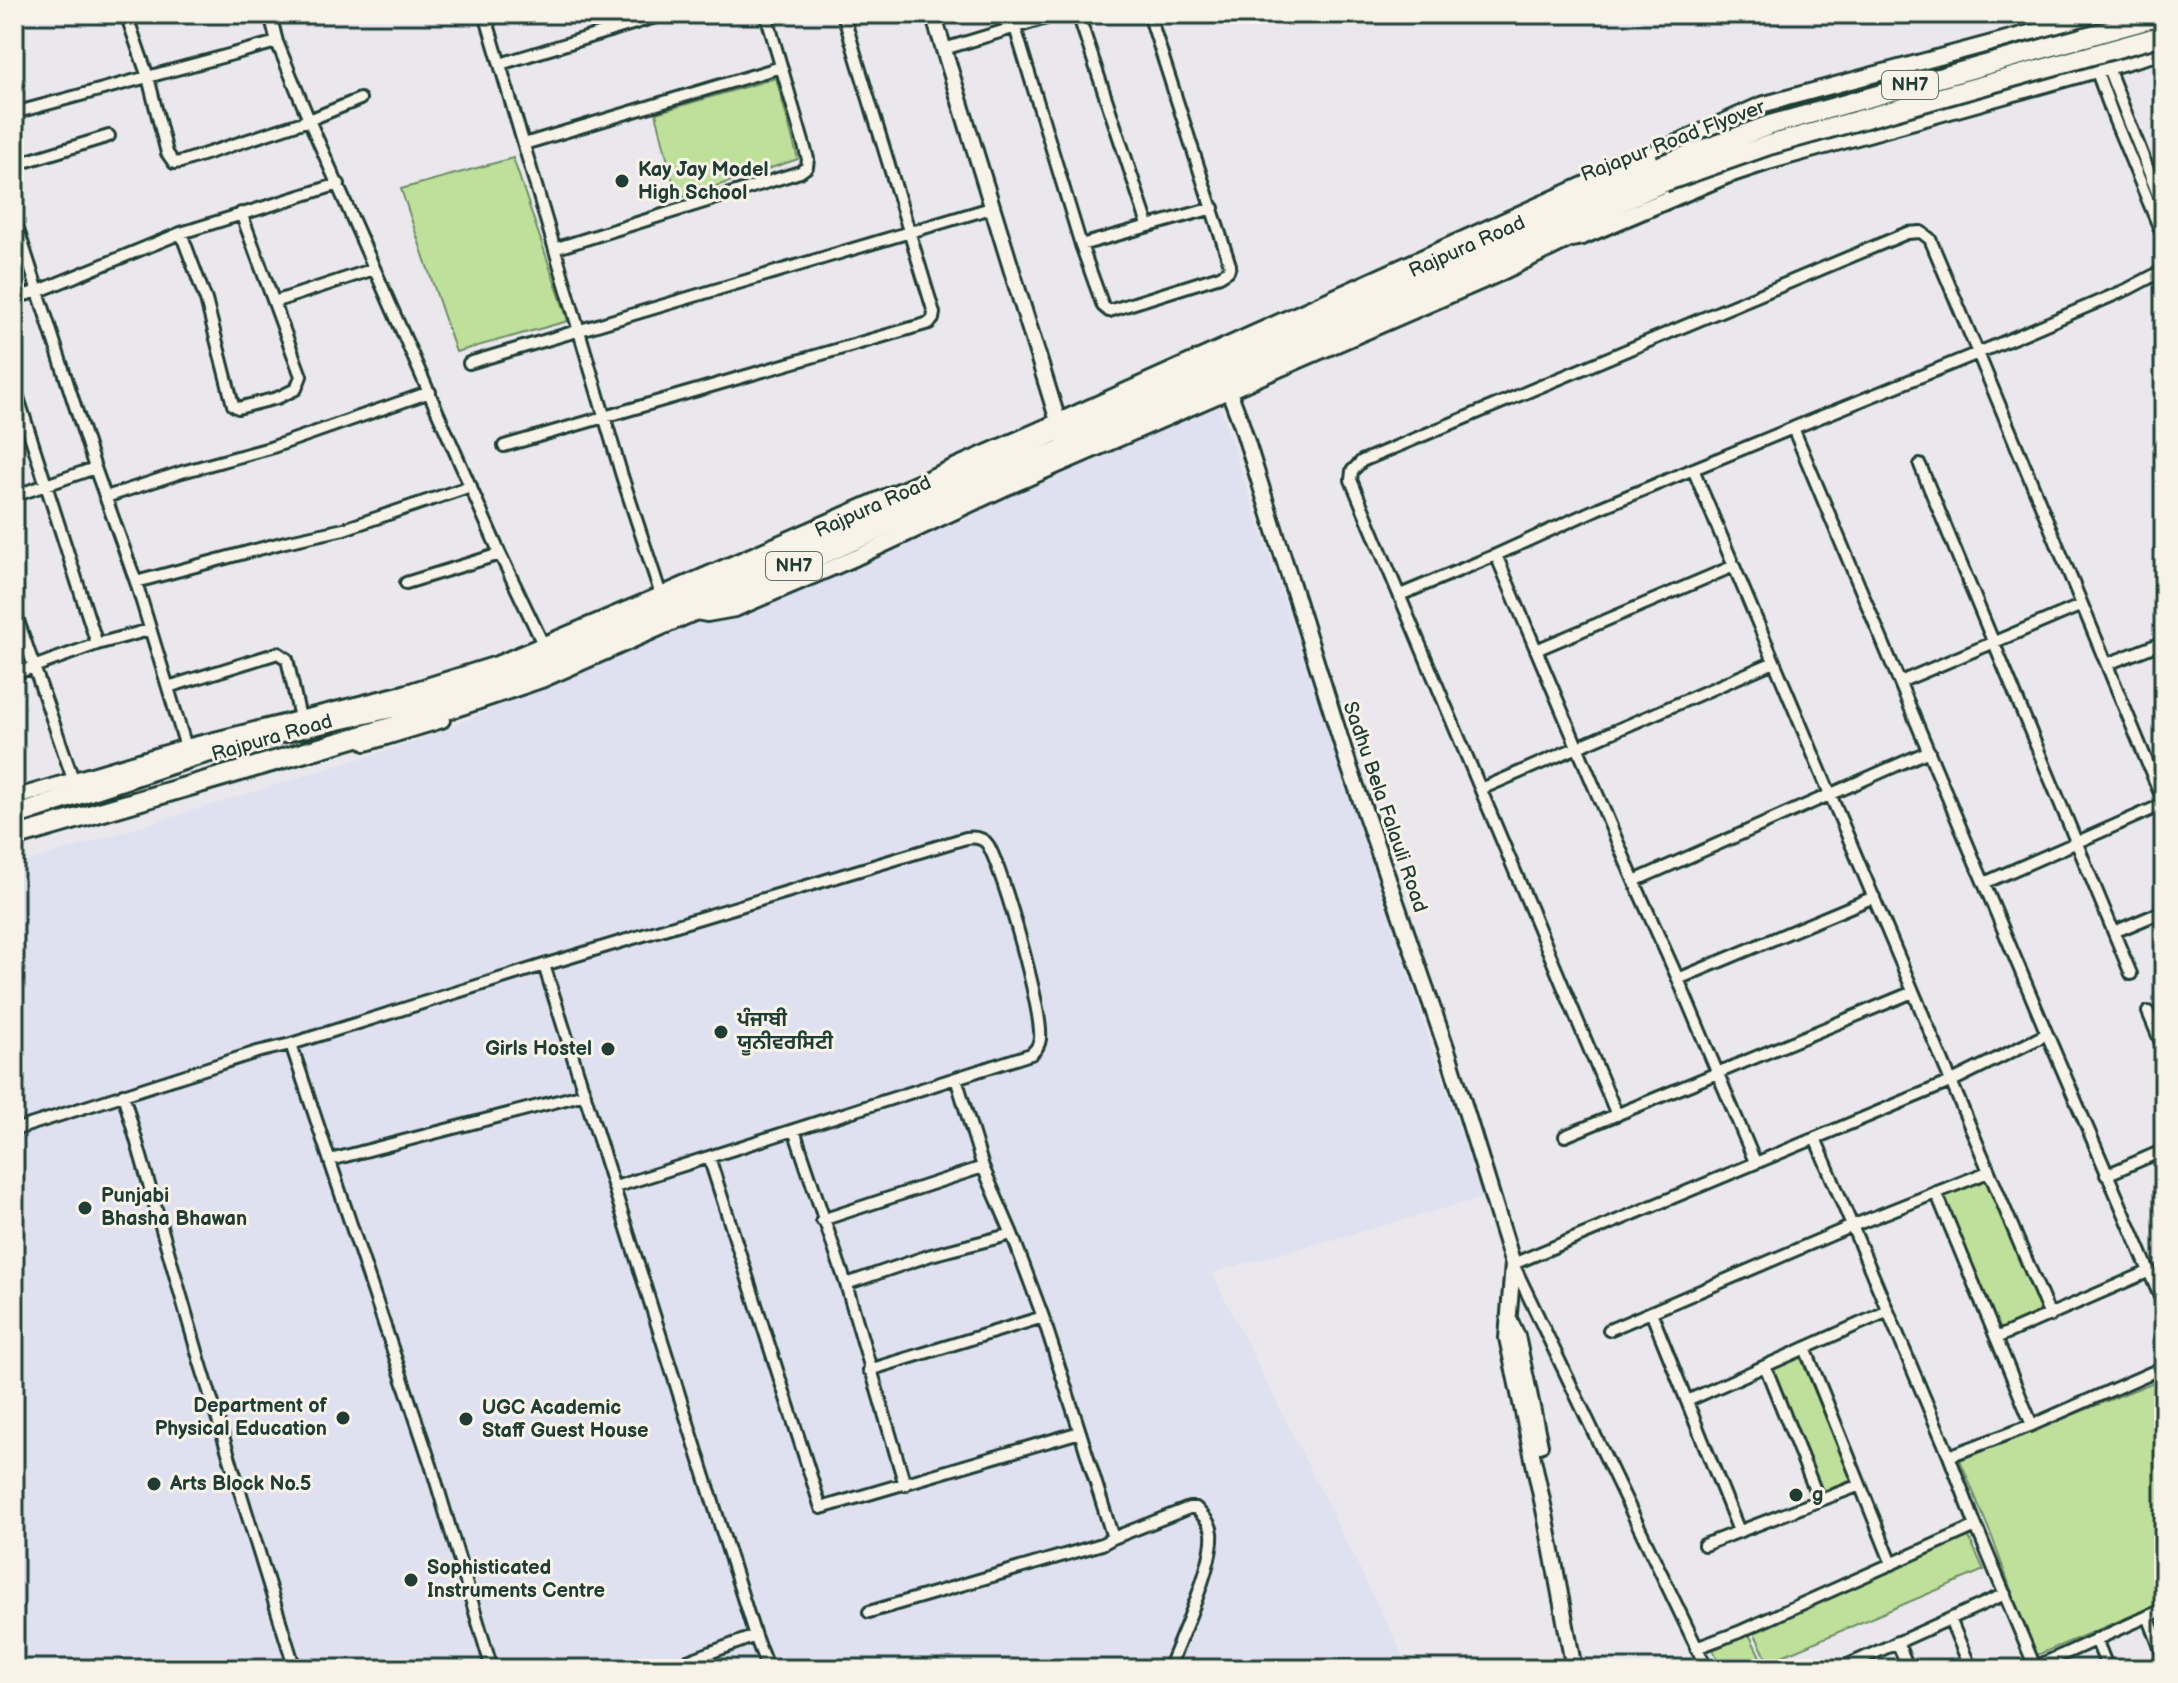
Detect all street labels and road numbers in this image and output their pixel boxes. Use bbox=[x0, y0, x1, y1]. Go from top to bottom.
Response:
road number: NH7 bbox=[1882, 71, 1938, 99]
street label: Rajapur Road Flyover bbox=[1578, 95, 1769, 187]
street label: Rajpura Road bbox=[1405, 211, 1529, 283]
street label: Rajpura Road bbox=[811, 471, 935, 543]
road number: NH7 bbox=[766, 552, 822, 580]
street label: Sadhu Bela Falauli Road bbox=[1338, 698, 1432, 916]
street label: Rajpura Road bbox=[209, 709, 335, 767]

